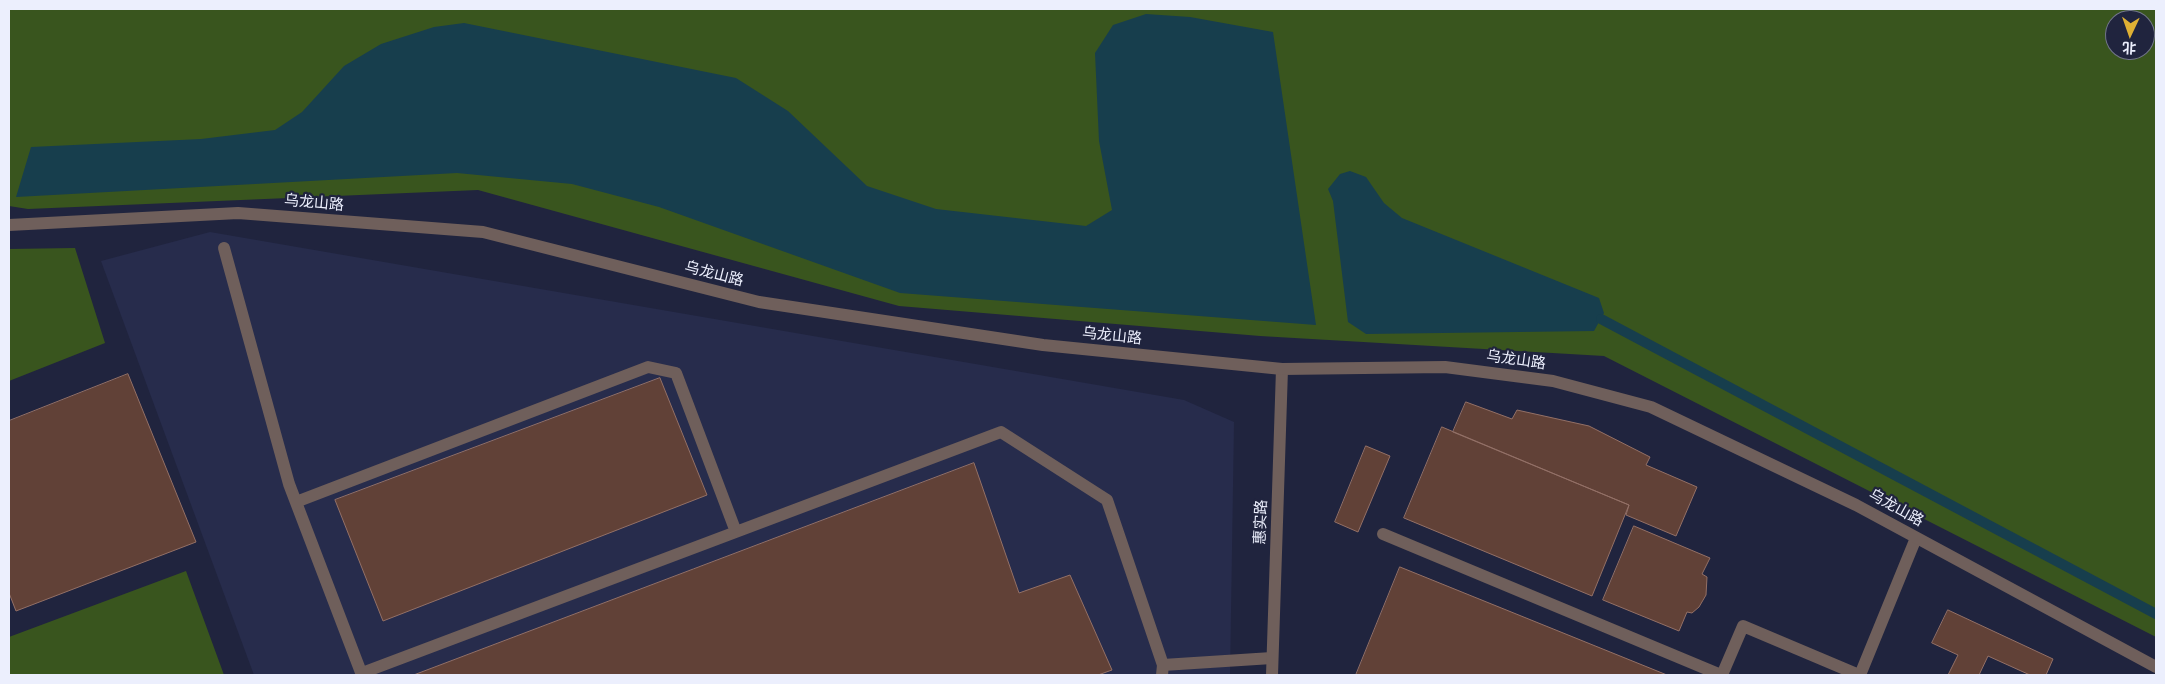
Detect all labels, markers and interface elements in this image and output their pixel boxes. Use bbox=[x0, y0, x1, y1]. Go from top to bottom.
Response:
north arrow bbox=[2105, 10, 2155, 60]
text: 北 bbox=[2122, 39, 2137, 59]
street label: 乌龙山路 bbox=[283, 191, 345, 215]
street label: 乌龙山路 bbox=[683, 258, 745, 290]
street label: 乌龙山路 bbox=[1081, 324, 1143, 348]
street label: 乌龙山路 bbox=[1485, 347, 1547, 373]
street label: 乌龙山路 bbox=[1865, 486, 1927, 530]
street label: 惠实路 bbox=[1251, 499, 1271, 545]

